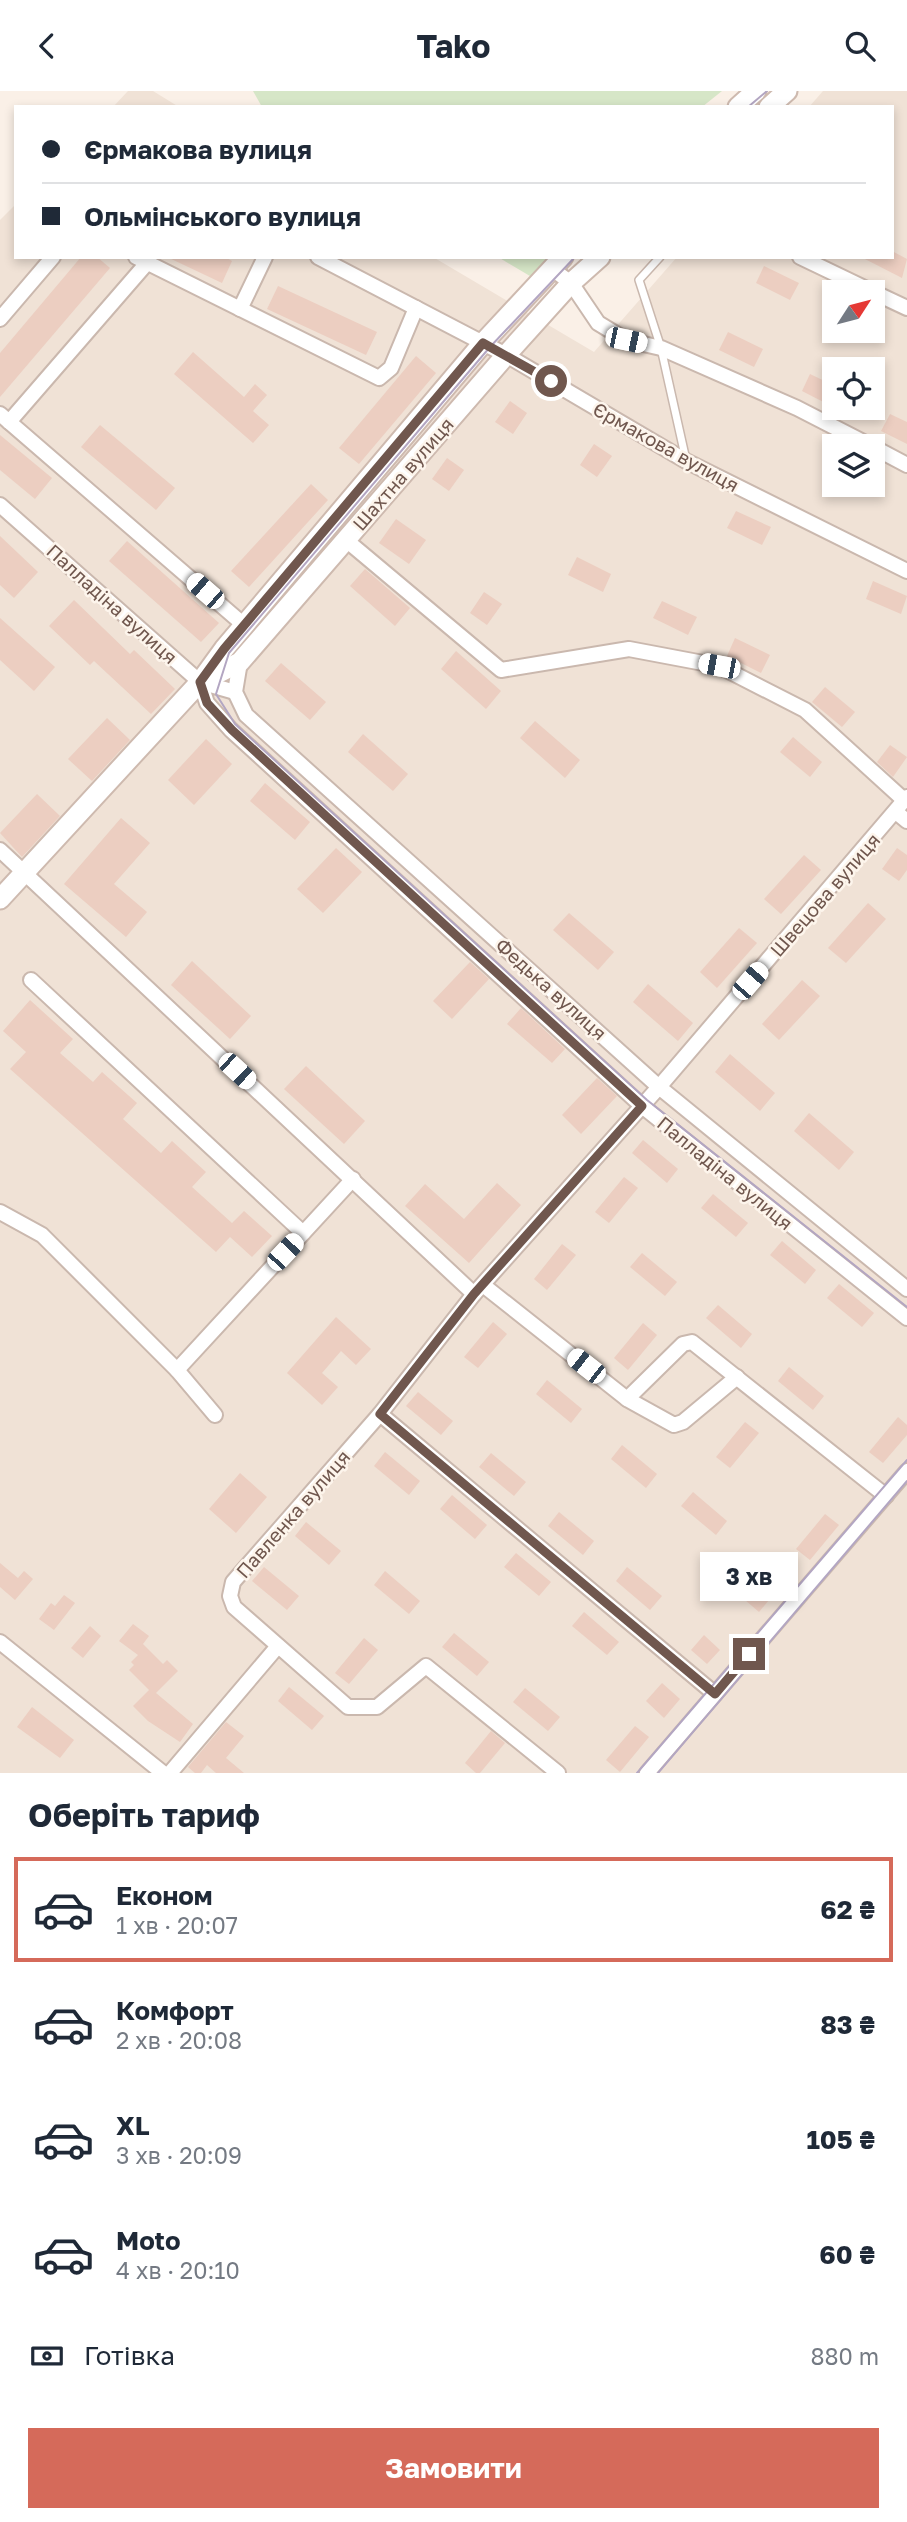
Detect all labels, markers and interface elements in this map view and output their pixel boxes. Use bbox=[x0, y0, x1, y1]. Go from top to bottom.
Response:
icon: back bbox=[28, 27, 66, 65]
text: Tako bbox=[417, 27, 490, 65]
icon: search bbox=[841, 27, 879, 65]
text: Єрмакова вулиця bbox=[84, 134, 312, 165]
text: Ольмінського вулиця bbox=[84, 201, 361, 232]
north arrow bbox=[822, 280, 886, 343]
map controls bbox=[822, 280, 885, 497]
car bbox=[604, 325, 649, 355]
button: locate bbox=[822, 357, 885, 420]
route start bbox=[535, 365, 567, 397]
street label: Єрмакова вулиця bbox=[589, 397, 743, 496]
street label: Шахтна вулиця bbox=[347, 412, 458, 535]
button: layers bbox=[822, 434, 885, 497]
street label: Палладіна вулиця bbox=[42, 539, 182, 668]
car bbox=[183, 569, 228, 613]
car bbox=[697, 652, 742, 680]
street label: Швецова вулиця bbox=[765, 828, 884, 961]
street label: Федька вулиця bbox=[491, 933, 611, 1044]
car bbox=[729, 958, 772, 1004]
car bbox=[215, 1049, 260, 1093]
street label: Палладіна вулиця bbox=[653, 1111, 798, 1234]
car bbox=[263, 1229, 308, 1275]
car bbox=[563, 1345, 610, 1387]
street label: Павленка вулиця bbox=[231, 1445, 354, 1582]
callout: 3 хв bbox=[700, 1553, 798, 1601]
text: 3 хв bbox=[726, 1562, 772, 1590]
route end bbox=[733, 1638, 765, 1670]
text: Оберіть тариф bbox=[28, 1796, 260, 1834]
icon: car bbox=[32, 1878, 95, 1941]
text: Економ bbox=[116, 1880, 213, 1911]
text: 62 ₴ bbox=[820, 1894, 875, 1925]
text: 1 хв · 20:07 bbox=[116, 1911, 238, 1939]
icon: car bbox=[32, 1993, 95, 2056]
text: Комфорт bbox=[116, 1995, 234, 2026]
text: 83 ₴ bbox=[820, 2009, 875, 2040]
text: 2 хв · 20:08 bbox=[116, 2026, 242, 2054]
icon: car bbox=[32, 2108, 95, 2171]
text: XL bbox=[116, 2110, 150, 2141]
text: 105 ₴ bbox=[806, 2124, 875, 2155]
text: 3 хв · 20:09 bbox=[116, 2141, 242, 2169]
icon: car bbox=[32, 2223, 95, 2286]
text: Moto bbox=[116, 2225, 181, 2256]
text: 60 ₴ bbox=[819, 2239, 875, 2270]
text: 4 хв · 20:10 bbox=[116, 2256, 240, 2284]
icon: cash bbox=[28, 2337, 66, 2375]
text: Готівка bbox=[84, 2340, 175, 2371]
text: 880 m bbox=[811, 2342, 879, 2370]
button: Замовити bbox=[28, 2428, 879, 2508]

